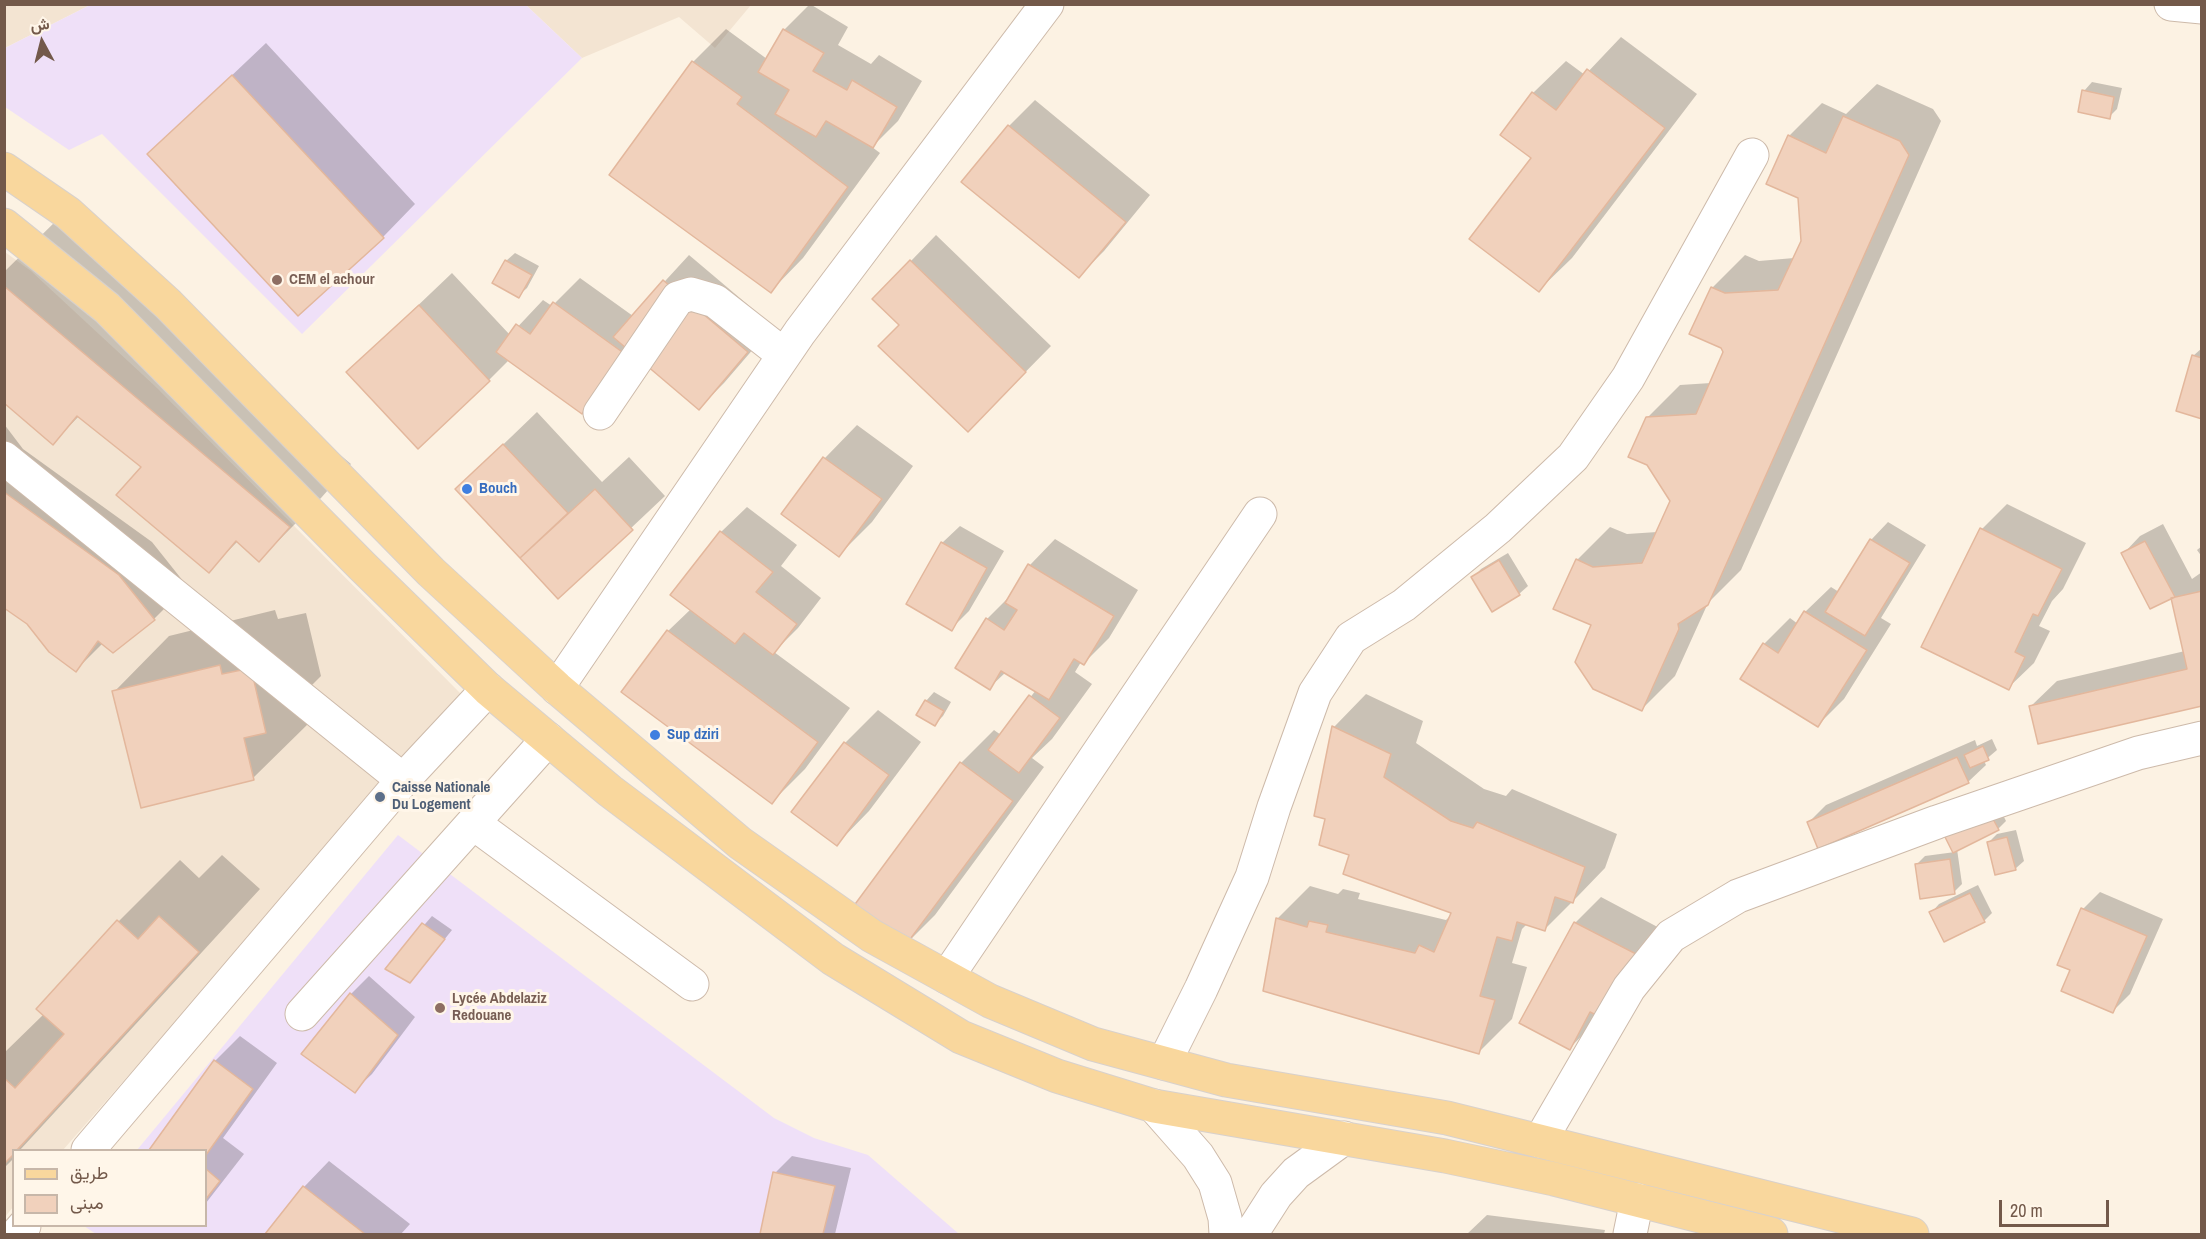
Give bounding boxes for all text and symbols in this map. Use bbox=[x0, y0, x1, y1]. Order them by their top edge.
north arrow bbox=[12, 12, 72, 72]
text: ش bbox=[29, 12, 51, 36]
place label: CEM el achour bbox=[289, 271, 374, 289]
marker: CEM el achour bbox=[270, 273, 284, 287]
place label: Bouch bbox=[479, 480, 517, 498]
marker: Bouch bbox=[460, 482, 474, 496]
place label: Sup dziri bbox=[667, 726, 719, 744]
marker: Sup dziri bbox=[648, 728, 662, 742]
place label: Caisse Nationale Du Logement bbox=[392, 779, 490, 814]
marker: Caisse Nationale Du Logement bbox=[373, 790, 387, 804]
place label: Lycée Abdelaziz Redouane bbox=[452, 990, 547, 1025]
marker: Lycée Abdelaziz Redouane bbox=[433, 1001, 447, 1015]
legend bbox=[12, 1149, 207, 1227]
text: طريق bbox=[70, 1160, 108, 1185]
scale bar bbox=[2002, 1188, 2112, 1226]
text: مبنى bbox=[70, 1190, 104, 1215]
text: 20 m bbox=[2010, 1198, 2043, 1223]

